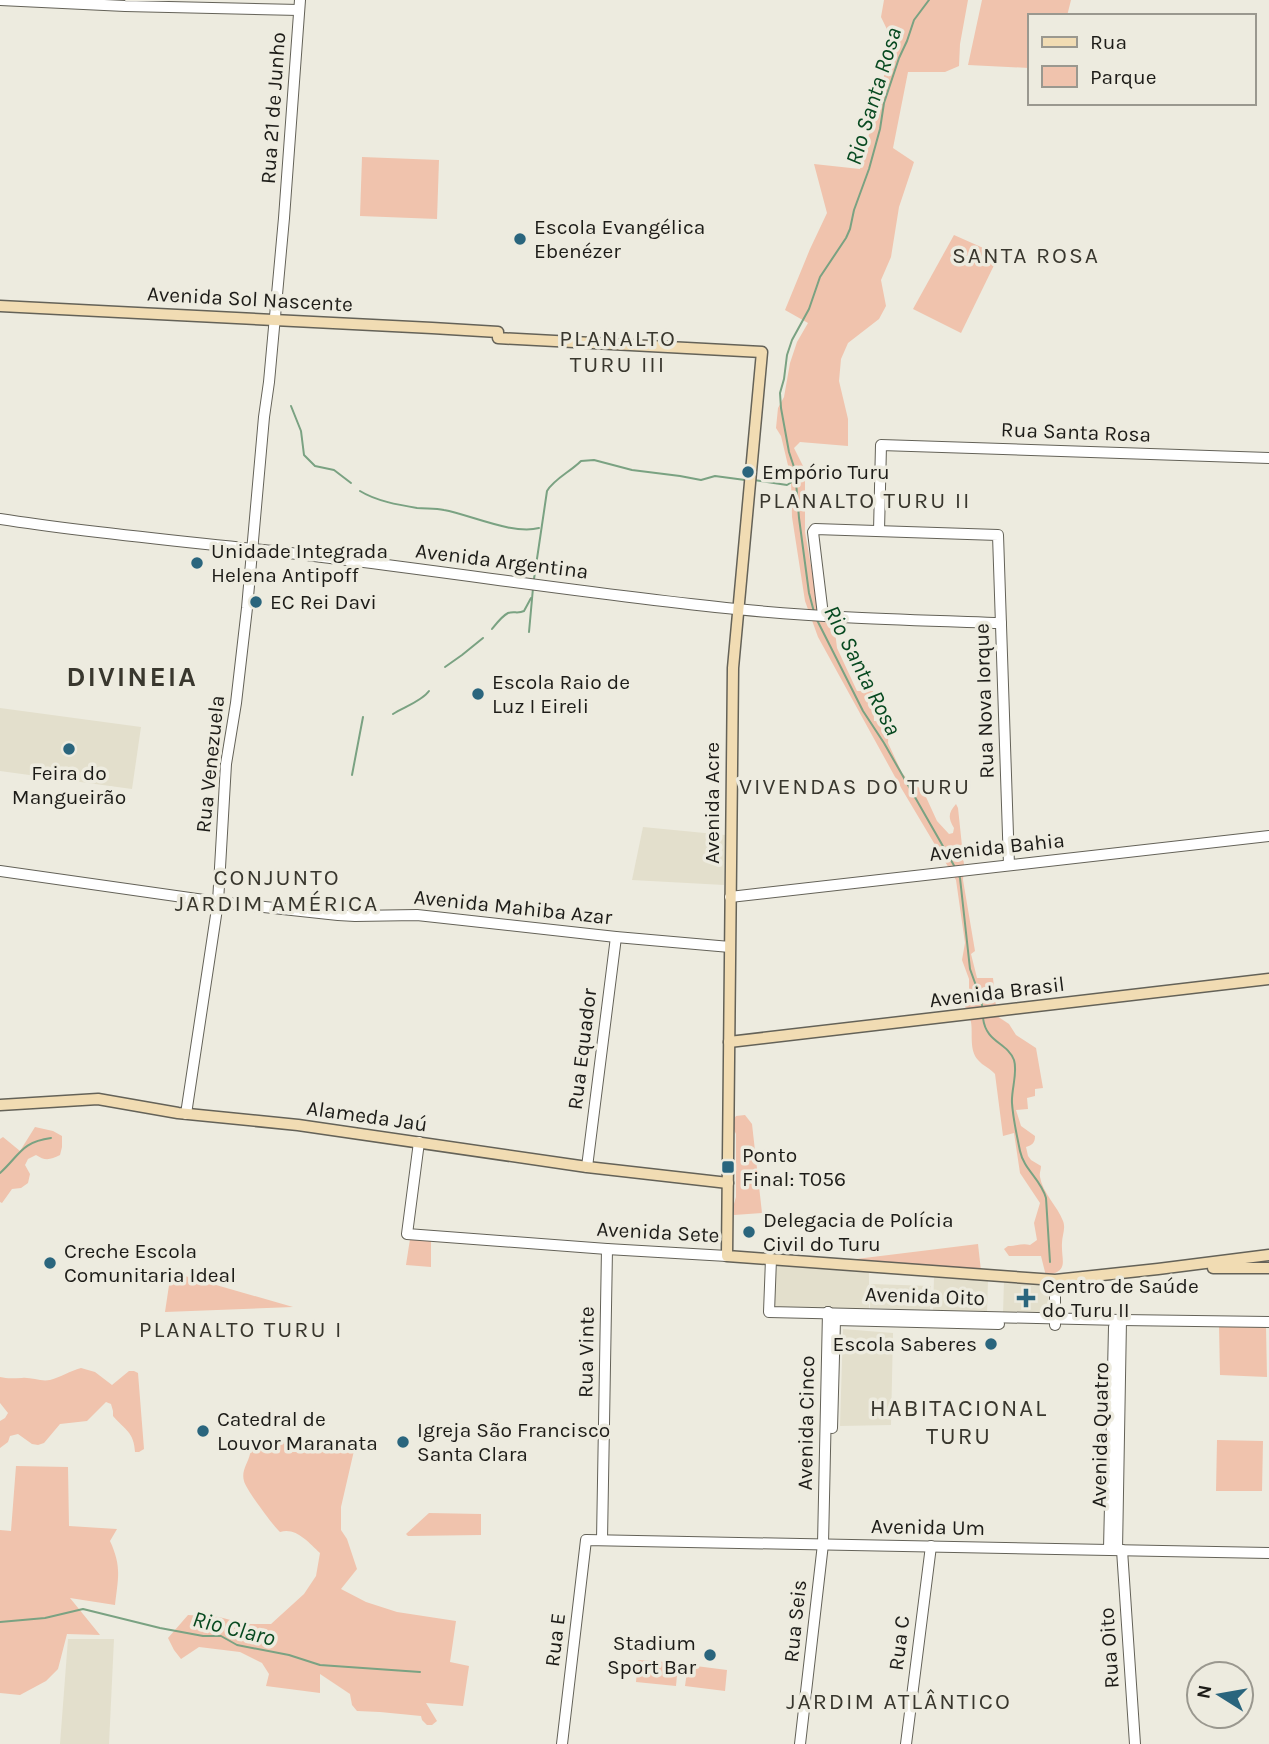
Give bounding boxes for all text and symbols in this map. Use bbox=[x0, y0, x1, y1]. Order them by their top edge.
legend bbox=[1028, 14, 1255, 105]
water label: Rio Santa Rosa bbox=[840, 24, 907, 168]
text: Rua bbox=[1090, 30, 1127, 54]
street label: Rua 21 de Junho bbox=[256, 31, 290, 185]
text: Parque bbox=[1090, 65, 1157, 89]
place label: Escola Evangélica Ebenézer bbox=[534, 215, 705, 263]
marker: Escola Evangélica Ebenézer bbox=[512, 231, 528, 247]
district label: SANTA ROSA bbox=[952, 242, 1100, 269]
street label: Avenida Sol Nascente bbox=[147, 282, 353, 316]
district label: PLANALTO TURU III bbox=[559, 325, 677, 378]
street label: Rua Santa Rosa bbox=[1000, 417, 1152, 447]
place label: Empório Turu bbox=[762, 460, 890, 484]
marker: Empório Turu bbox=[740, 464, 756, 480]
district label: PLANALTO TURU II bbox=[758, 487, 972, 514]
street label: Avenida Argentina bbox=[414, 538, 590, 584]
place label: Unidade Integrada Helena Antipoff bbox=[211, 539, 388, 587]
marker: Unidade Integrada Helena Antipoff bbox=[189, 555, 205, 571]
place label: EC Rei Davi bbox=[270, 590, 377, 614]
marker: EC Rei Davi bbox=[248, 594, 264, 610]
water label: Rio Santa Rosa bbox=[818, 601, 907, 740]
street label: Rua Nova Iorque bbox=[969, 623, 999, 779]
district label: DIVINEIA bbox=[66, 660, 198, 693]
place label: Escola Raio de Luz I Eireli bbox=[492, 670, 630, 718]
marker: Escola Raio de Luz I Eireli bbox=[470, 686, 486, 702]
street label: Rua Venezuela bbox=[191, 694, 229, 834]
marker: Feira do Mangueirão bbox=[61, 741, 77, 757]
street label: Avenida Acre bbox=[700, 742, 724, 864]
place label: Feira do Mangueirão bbox=[12, 761, 126, 809]
district label: VIVENDAS DO TURU bbox=[739, 773, 971, 800]
street label: Avenida Bahia bbox=[928, 828, 1066, 866]
district label: CONJUNTO JARDIM AMÉRICA bbox=[175, 864, 379, 917]
street label: Avenida Mahiba Azar bbox=[413, 885, 614, 929]
street label: Avenida Brasil bbox=[928, 972, 1066, 1012]
street label: Rua Equador bbox=[563, 987, 601, 1111]
street label: Alameda Jaú bbox=[305, 1096, 429, 1136]
place label: Ponto Final: T056 bbox=[742, 1143, 846, 1191]
marker: Ponto Final: T056 bbox=[720, 1159, 736, 1175]
place label: Delegacia de Polícia Civil do Turu bbox=[763, 1208, 953, 1256]
street label: Avenida Sete bbox=[596, 1217, 720, 1247]
marker: Delegacia de Polícia Civil do Turu bbox=[741, 1224, 757, 1240]
place label: Creche Escola Comunitaria Ideal bbox=[64, 1239, 236, 1287]
marker: Creche Escola Comunitaria Ideal bbox=[42, 1255, 58, 1271]
place label: Centro de Saúde do Turu II bbox=[1042, 1274, 1199, 1322]
street label: Avenida Oito bbox=[865, 1282, 985, 1310]
marker: Centro de Saúde do Turu II bbox=[1016, 1288, 1036, 1308]
street label: Rua Vinte bbox=[573, 1306, 599, 1398]
district label: PLANALTO TURU I bbox=[139, 1316, 343, 1343]
place label: Escola Saberes bbox=[833, 1332, 977, 1356]
marker: Escola Saberes bbox=[983, 1336, 999, 1352]
street label: Avenida Cinco bbox=[793, 1355, 819, 1491]
street label: Avenida Quatro bbox=[1087, 1362, 1113, 1508]
district label: HABITACIONAL TURU bbox=[870, 1394, 1048, 1450]
place label: Catedral de Louvor Maranata bbox=[217, 1407, 378, 1455]
place label: Igreja São Francisco Santa Clara bbox=[417, 1418, 610, 1466]
marker: Catedral de Louvor Maranata bbox=[195, 1423, 211, 1439]
marker: Igreja São Francisco Santa Clara bbox=[395, 1434, 411, 1450]
street label: Avenida Um bbox=[871, 1514, 985, 1540]
street label: Rua Seis bbox=[779, 1579, 811, 1663]
water label: Rio Claro bbox=[190, 1605, 278, 1652]
street label: Rua Oito bbox=[1094, 1607, 1124, 1689]
street label: Rua E bbox=[540, 1612, 570, 1668]
street label: Rua C bbox=[884, 1614, 914, 1672]
place label: Stadium Sport Bar bbox=[607, 1631, 696, 1679]
marker: Stadium Sport Bar bbox=[702, 1647, 718, 1663]
north arrow bbox=[1185, 1660, 1255, 1730]
text: N bbox=[1192, 1683, 1216, 1701]
district label: JARDIM ATLÂNTICO bbox=[786, 1688, 1012, 1715]

